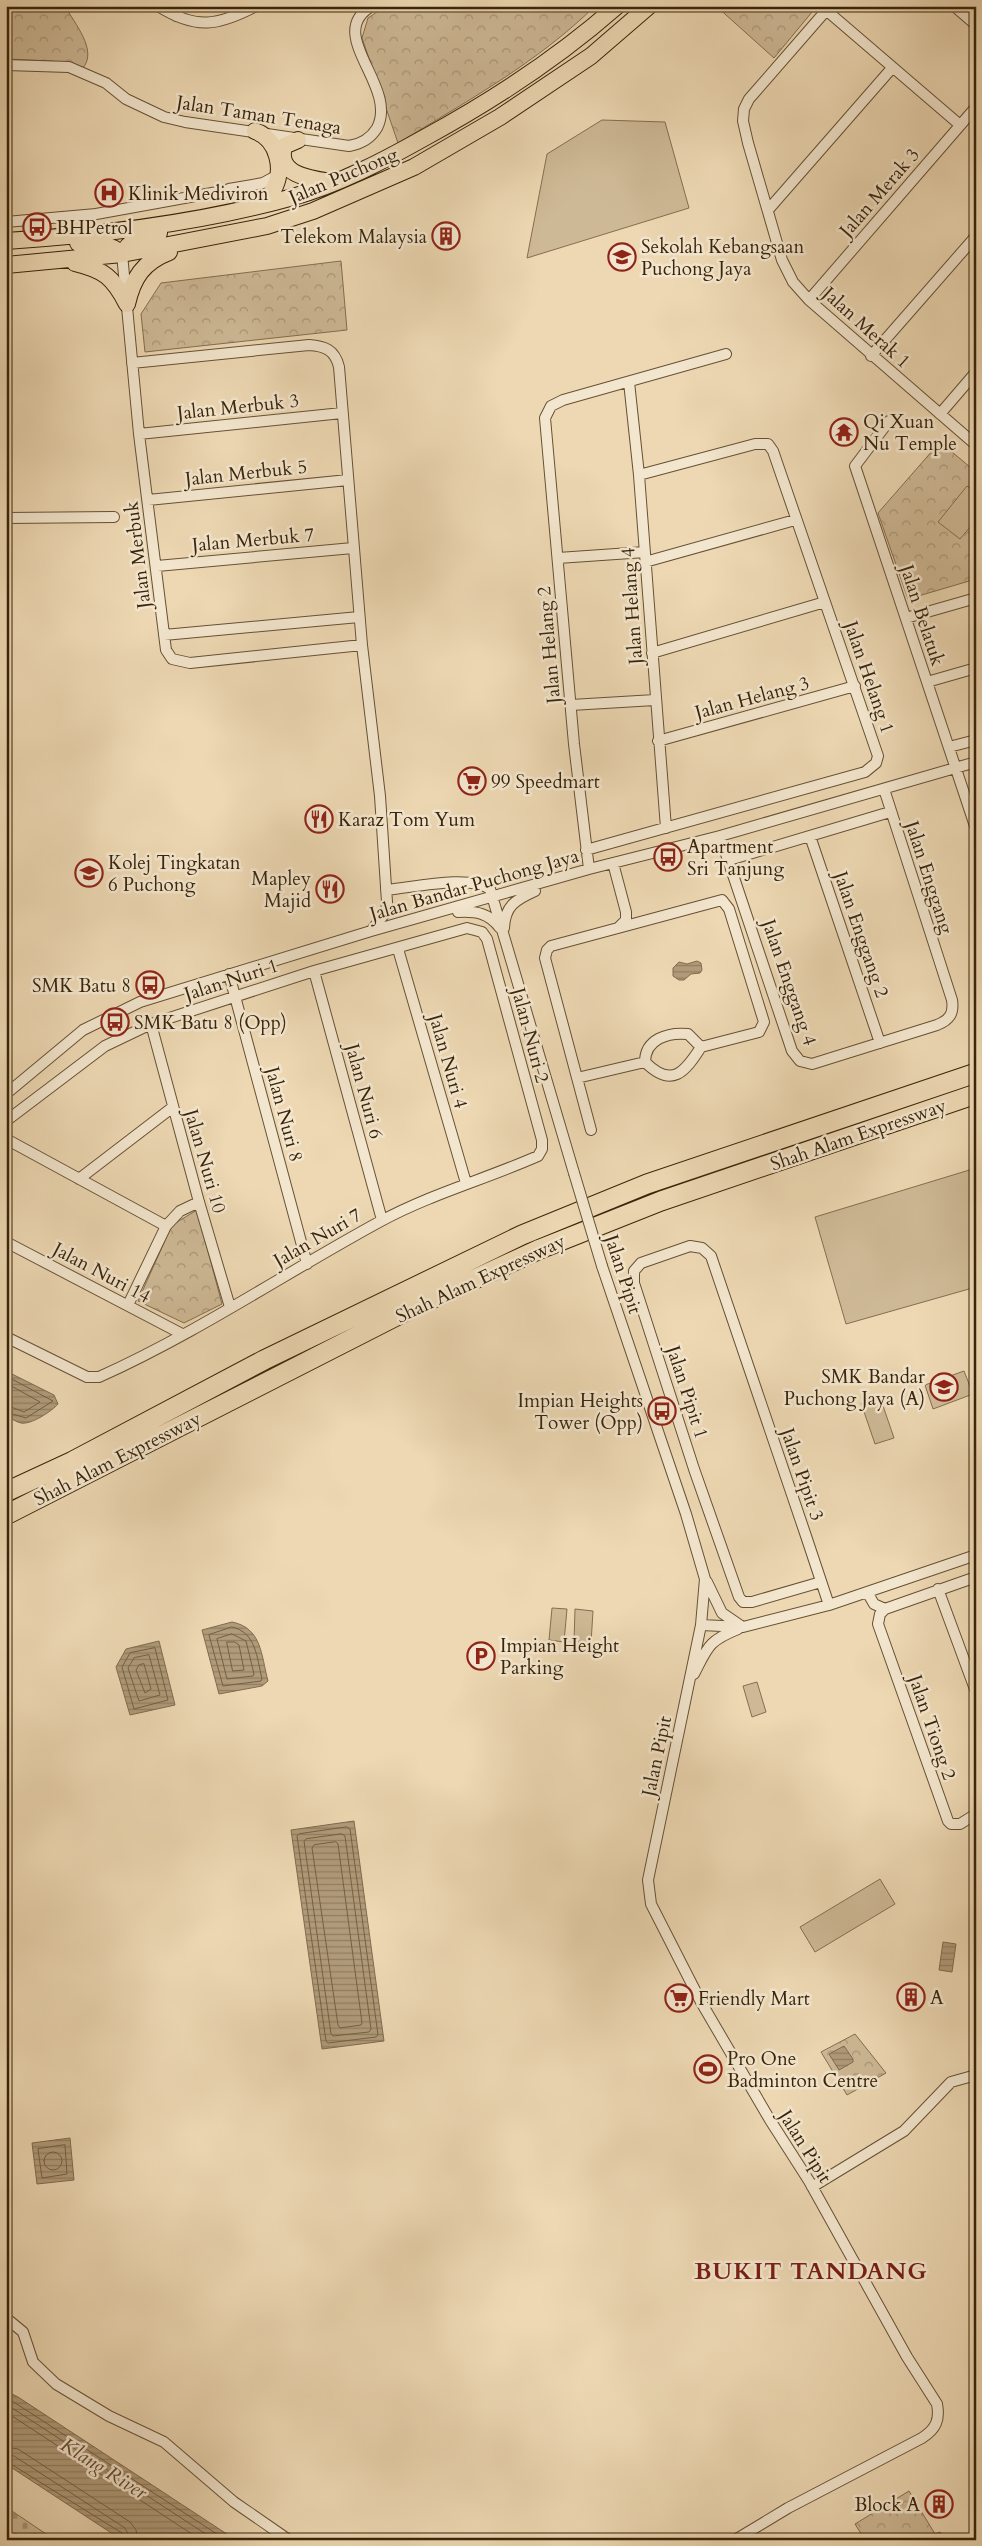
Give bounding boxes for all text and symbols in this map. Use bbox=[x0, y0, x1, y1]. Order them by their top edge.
street label: Jalan Taman Tenaga bbox=[172, 89, 343, 141]
street label: Jalan Puchong bbox=[282, 141, 402, 212]
street label: Jalan Merak 3 bbox=[832, 143, 926, 245]
hospital icon: Klinik Mediviron bbox=[94, 178, 124, 208]
place label: Klinik Mediviron bbox=[128, 181, 269, 207]
bus stop icon: BHPetrol bbox=[22, 212, 52, 242]
place label: BHPetrol bbox=[56, 215, 133, 241]
building icon: Telekom Malaysia bbox=[431, 221, 461, 251]
place label: Telekom Malaysia bbox=[280, 224, 427, 250]
place label: Sekolah Kebangsaan Puchong Jaya bbox=[641, 234, 805, 282]
school or university icon: Sekolah Kebangsaan Puchong Jaya bbox=[607, 242, 637, 272]
street label: Jalan Merak 1 bbox=[814, 279, 916, 374]
street label: Jalan Merbuk 3 bbox=[173, 388, 300, 427]
place label: Qi Xuan Nu Temple bbox=[863, 409, 957, 457]
temple icon: Qi Xuan Nu Temple bbox=[829, 417, 859, 447]
street label: Jalan Merbuk 5 bbox=[181, 454, 308, 493]
street label: Jalan Merbuk bbox=[118, 499, 158, 613]
street label: Jalan Merbuk 7 bbox=[188, 522, 316, 559]
street label: Jalan Helang 4 bbox=[615, 546, 649, 668]
street label: Jalan Belatuk bbox=[893, 559, 951, 670]
street label: Jalan Helang 2 bbox=[531, 585, 567, 708]
street label: Jalan Helang 1 bbox=[837, 615, 900, 737]
street label: Jalan Helang 3 bbox=[689, 670, 812, 726]
supermarket icon: 99 Speedmart bbox=[457, 766, 487, 796]
place label: 99 Speedmart bbox=[491, 769, 600, 795]
restaurant icon: Karaz Tom Yum bbox=[304, 804, 334, 834]
place label: Karaz Tom Yum bbox=[338, 807, 476, 833]
street label: Jalan Enggang bbox=[898, 815, 960, 937]
place label: Apartment Sri Tanjung bbox=[687, 834, 784, 882]
bus stop icon: Apartment Sri Tanjung bbox=[653, 842, 683, 872]
street label: Jalan Bandar Puchong Jaya bbox=[364, 843, 582, 928]
place label: Kolej Tingkatan 6 Puchong bbox=[108, 850, 241, 898]
school or university icon: Kolej Tingkatan 6 Puchong bbox=[74, 858, 104, 888]
street label: Jalan Enggang 2 bbox=[826, 865, 895, 1001]
place label: Mapley Majid bbox=[251, 866, 311, 914]
restaurant icon: Mapley Majid bbox=[315, 874, 345, 904]
street label: Jalan Enggang 4 bbox=[754, 913, 823, 1049]
street label: Jalan Nuri 1 bbox=[178, 953, 282, 1008]
bus stop icon: SMK Batu 8 bbox=[135, 970, 165, 1000]
place label: SMK Batu 8 bbox=[32, 973, 131, 999]
street label: Jalan Nuri 2 bbox=[504, 982, 555, 1086]
bus stop icon: SMK Batu 8 (Opp) bbox=[100, 1007, 130, 1037]
street label: Jalan Nuri 4 bbox=[421, 1008, 474, 1112]
place label: SMK Batu 8 (Opp) bbox=[134, 1010, 287, 1036]
street label: Jalan Nuri 6 bbox=[338, 1038, 389, 1142]
street label: Jalan Nuri 8 bbox=[258, 1061, 309, 1165]
street label: Shah Alam Expressway bbox=[767, 1093, 950, 1177]
street label: Jalan Nuri 10 bbox=[177, 1103, 232, 1217]
street label: Jalan Nuri 7 bbox=[266, 1202, 366, 1275]
street label: Shah Alam Expressway bbox=[391, 1228, 570, 1330]
street label: Jalan Pipit bbox=[597, 1229, 648, 1317]
street label: Jalan Nuri 14 bbox=[46, 1235, 155, 1310]
street label: Jalan Pipit 1 bbox=[659, 1340, 714, 1442]
place label: SMK Bandar Puchong Jaya (A) bbox=[784, 1364, 925, 1412]
school or university icon: SMK Bandar Puchong Jaya (A) bbox=[929, 1372, 959, 1402]
place label: Impian Heights Tower (Opp) bbox=[518, 1388, 643, 1436]
bus stop icon: Impian Heights Tower (Opp) bbox=[647, 1396, 677, 1426]
street label: Shah Alam Expressway bbox=[29, 1405, 206, 1512]
street label: Jalan Pipit 3 bbox=[773, 1422, 830, 1524]
place label: Impian Height Parking bbox=[500, 1633, 619, 1681]
parking icon: Impian Height Parking bbox=[466, 1641, 496, 1671]
street label: Jalan Tiong 2 bbox=[901, 1669, 962, 1784]
street label: Jalan Pipit bbox=[635, 1714, 678, 1802]
building icon: A bbox=[896, 1982, 926, 2012]
supermarket icon: Friendly Mart bbox=[664, 1983, 694, 2013]
place label: A bbox=[930, 1985, 944, 2011]
place label: Friendly Mart bbox=[698, 1986, 810, 2012]
place label: Pro One Badminton Centre bbox=[727, 2046, 878, 2094]
sports icon: Pro One Badminton Centre bbox=[693, 2054, 723, 2084]
street label: Jalan Pipit bbox=[771, 2102, 838, 2188]
district label: BUKIT TANDANG bbox=[694, 2255, 928, 2288]
water label: Klang River bbox=[55, 2431, 153, 2506]
building icon: Block A bbox=[924, 2489, 954, 2519]
place label: Block A bbox=[855, 2492, 920, 2518]

